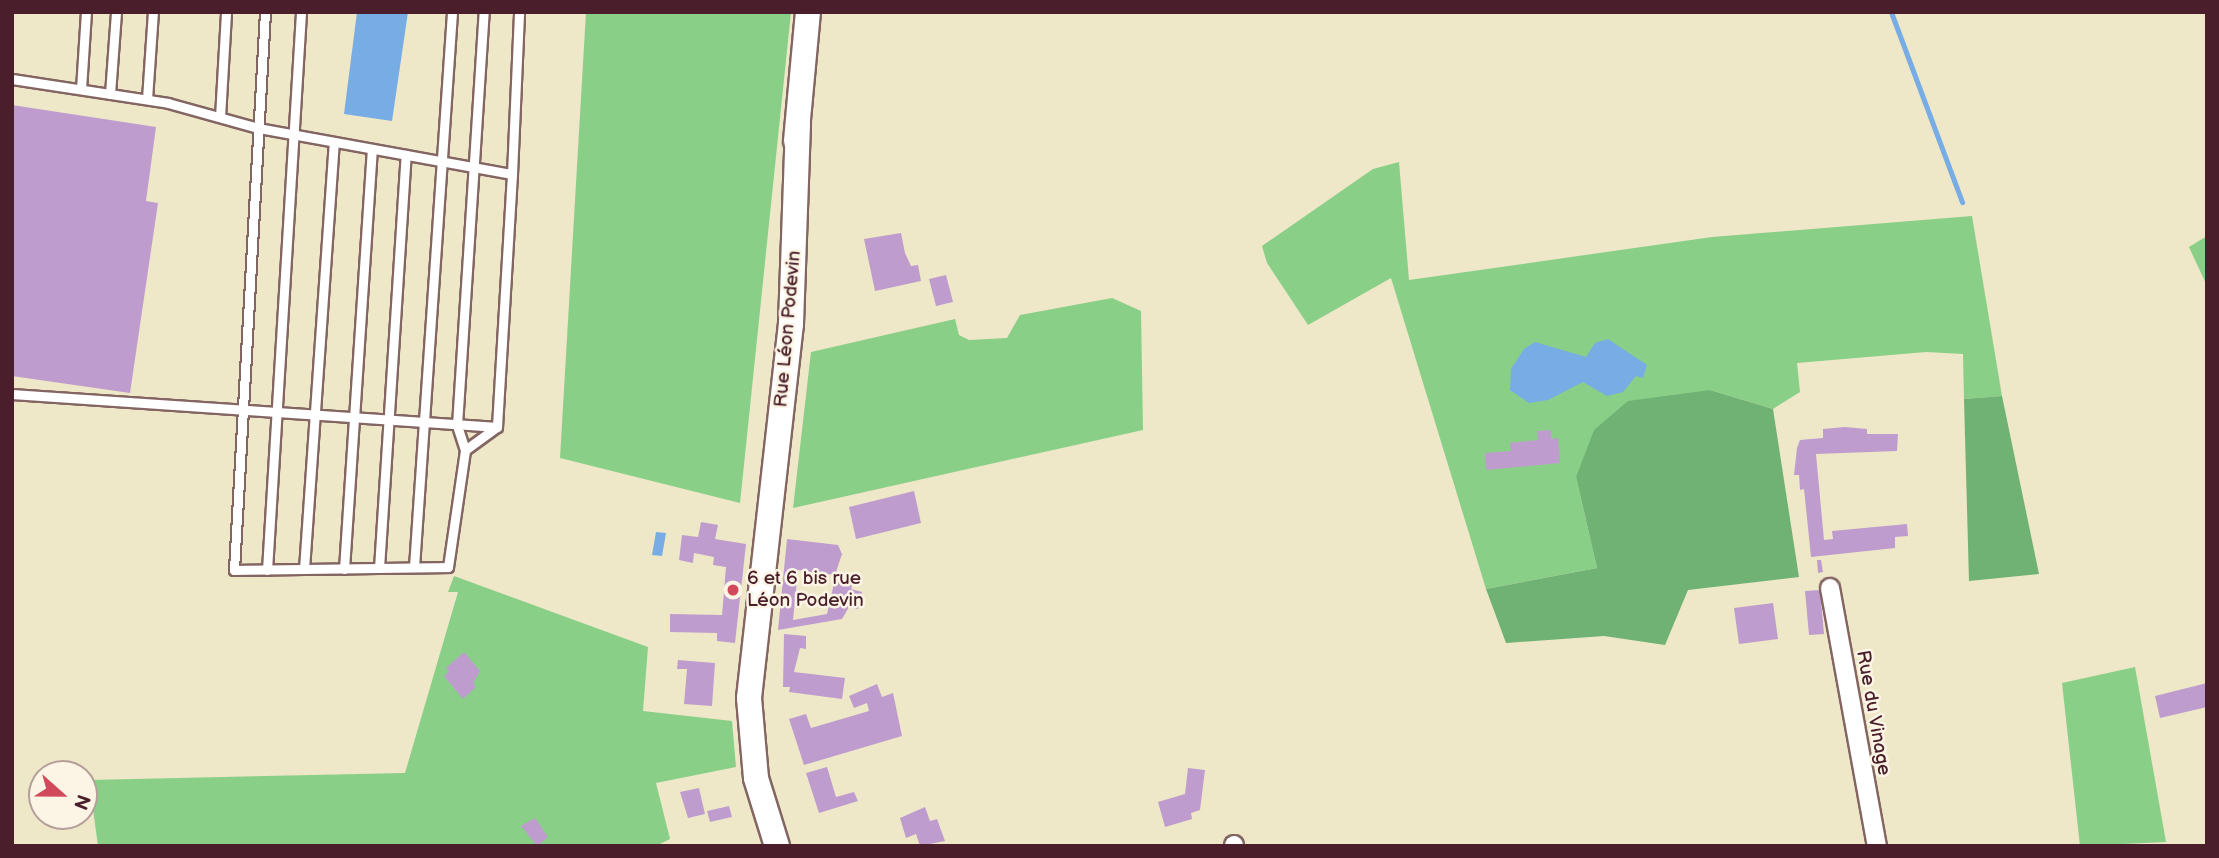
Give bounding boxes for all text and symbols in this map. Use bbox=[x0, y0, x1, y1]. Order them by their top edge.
street label: Rue Léon Podevin bbox=[770, 250, 806, 408]
place label: 6 et 6 bis rue Léon Podevin bbox=[747, 568, 864, 612]
marker: 6 et 6 bis rue Léon Podevin bbox=[725, 582, 741, 598]
street label: Rue du Vinage bbox=[1851, 648, 1895, 778]
north arrow bbox=[28, 760, 98, 830]
text: N bbox=[68, 791, 94, 813]

